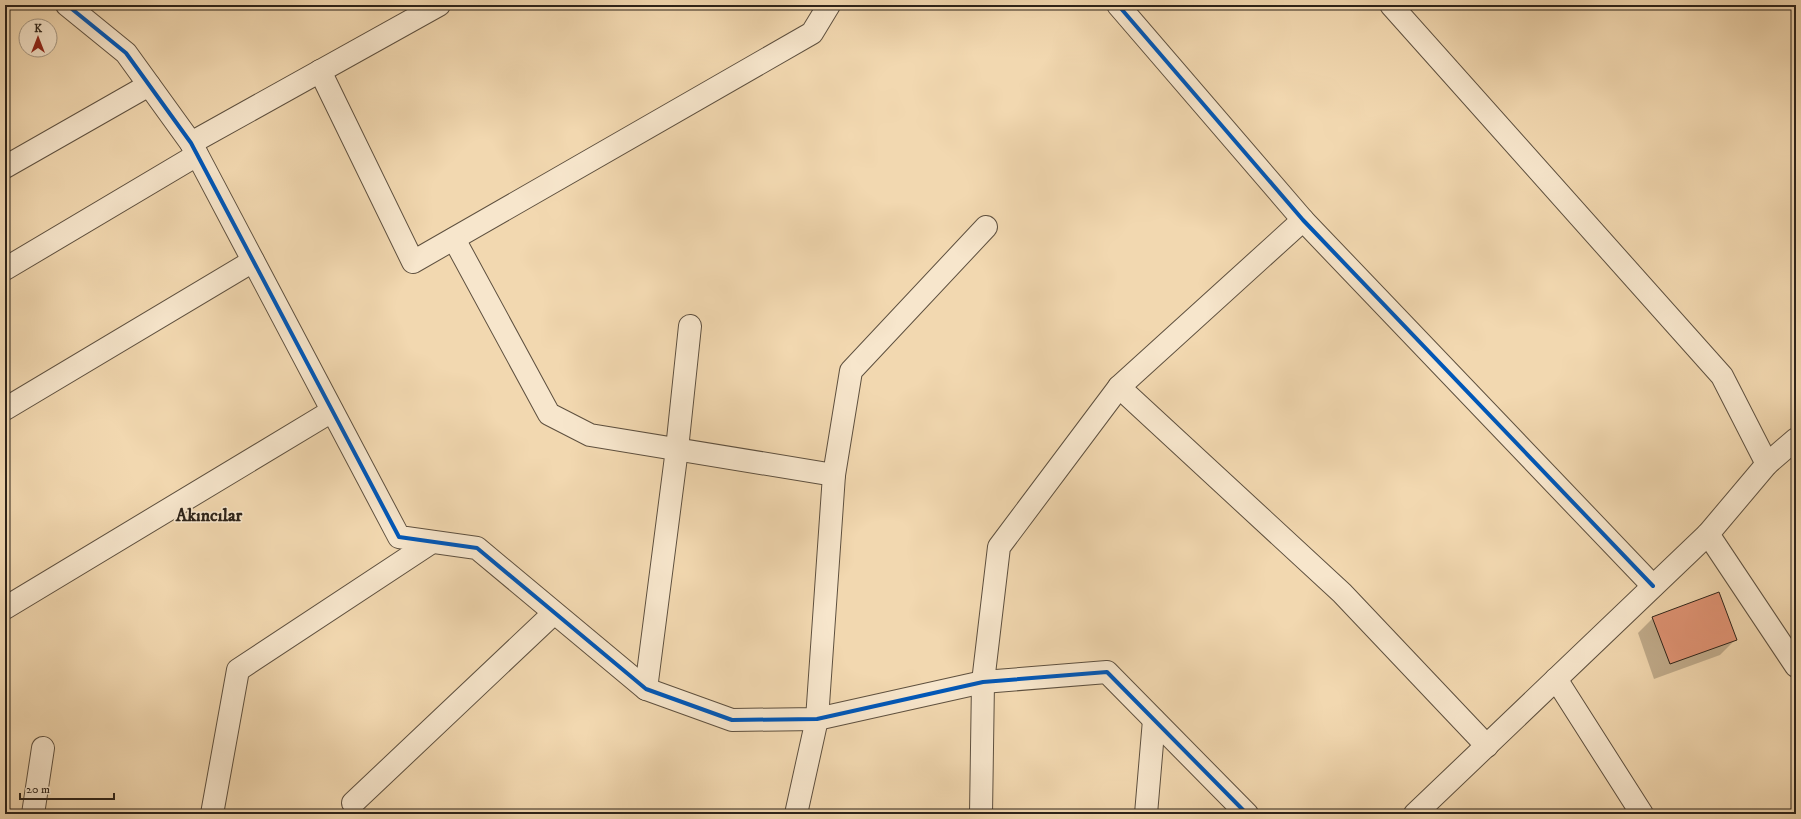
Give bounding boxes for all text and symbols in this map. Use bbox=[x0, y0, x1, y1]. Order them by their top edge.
north arrow bbox=[18, 18, 58, 58]
text: K bbox=[34, 22, 42, 36]
district label: Akıncılar bbox=[175, 505, 243, 527]
scale bar bbox=[20, 775, 114, 801]
text: 20 m bbox=[26, 782, 50, 797]

